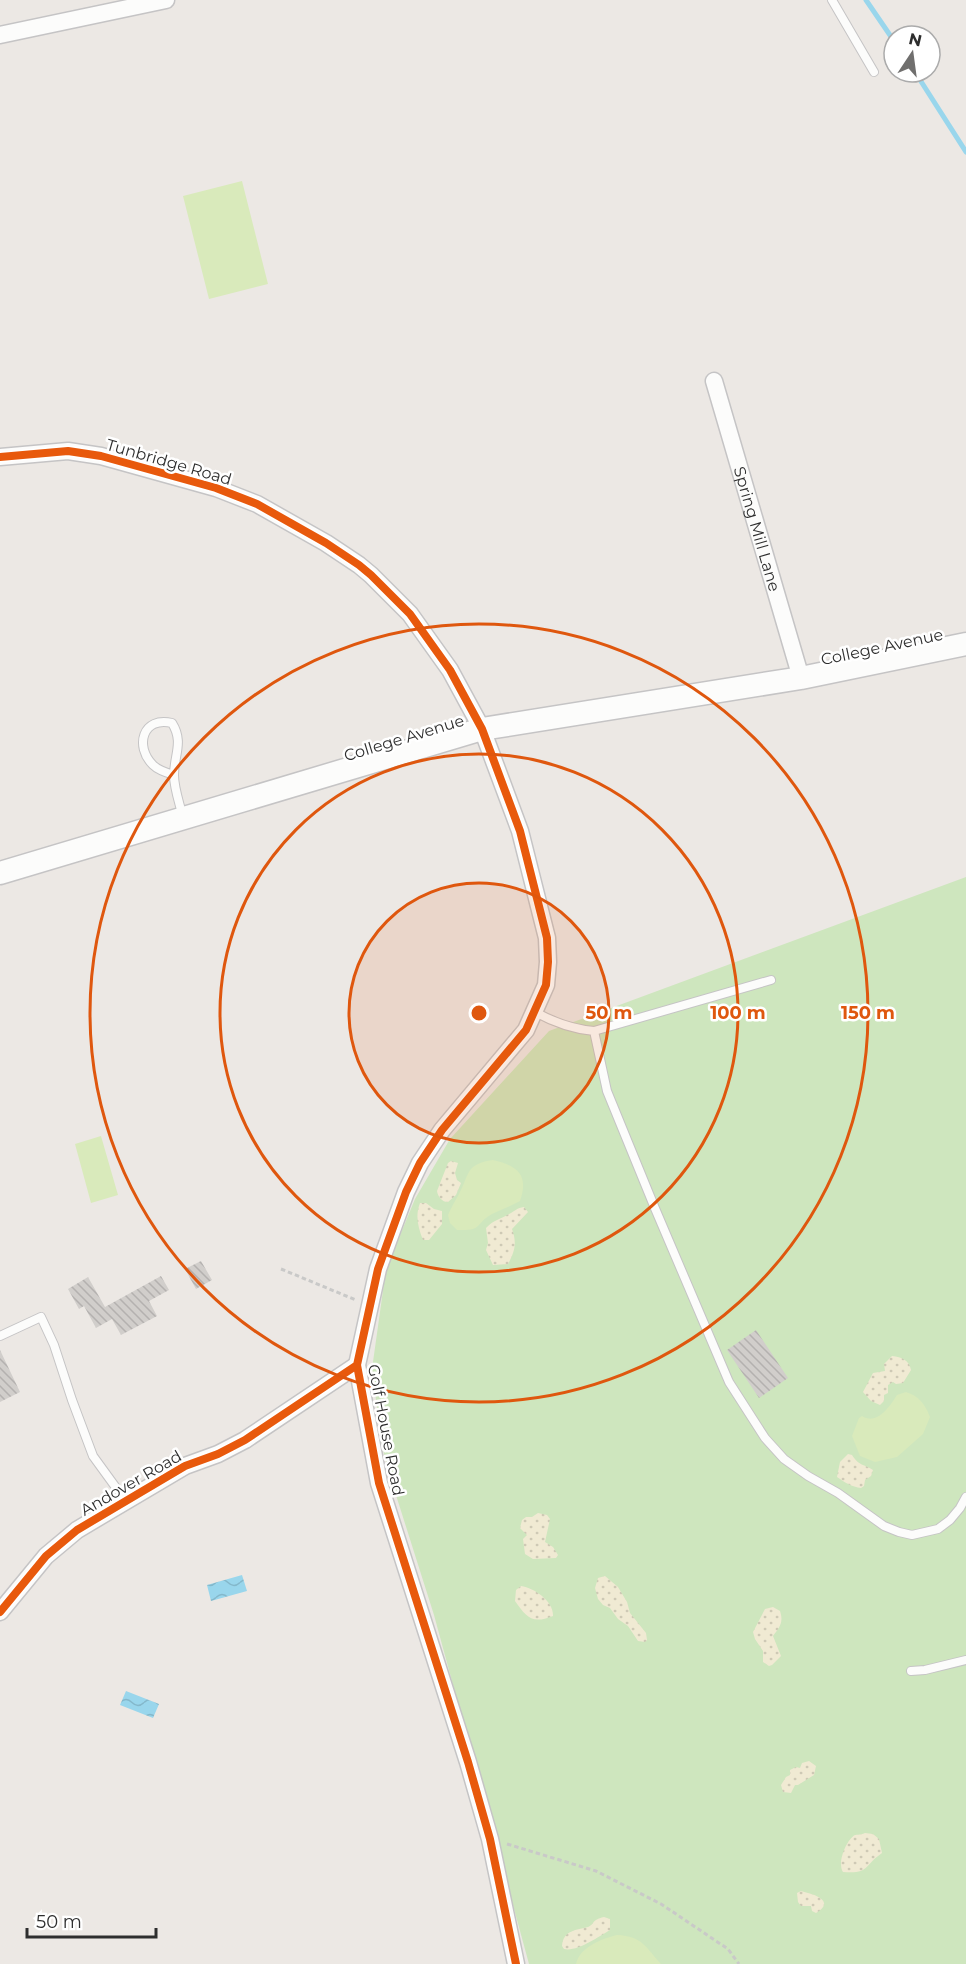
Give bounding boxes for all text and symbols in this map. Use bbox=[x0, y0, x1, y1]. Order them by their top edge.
north arrow bbox=[882, 24, 942, 84]
text: N bbox=[907, 29, 924, 51]
street label: Tunbridge Road bbox=[104, 435, 234, 489]
street label: Spring Mill Lane bbox=[730, 464, 785, 593]
street label: College Avenue bbox=[819, 625, 945, 669]
street label: College Avenue bbox=[342, 711, 466, 765]
text: 50 m bbox=[586, 1002, 632, 1024]
text: 100 m bbox=[710, 1002, 766, 1024]
text: 150 m bbox=[841, 1002, 895, 1024]
centre of rings bbox=[469, 1003, 489, 1023]
street label: Golf House Road bbox=[364, 1363, 408, 1497]
street label: Andover Road bbox=[77, 1446, 185, 1520]
scale bar bbox=[27, 1901, 156, 1939]
text: 50 m bbox=[36, 1911, 82, 1933]

